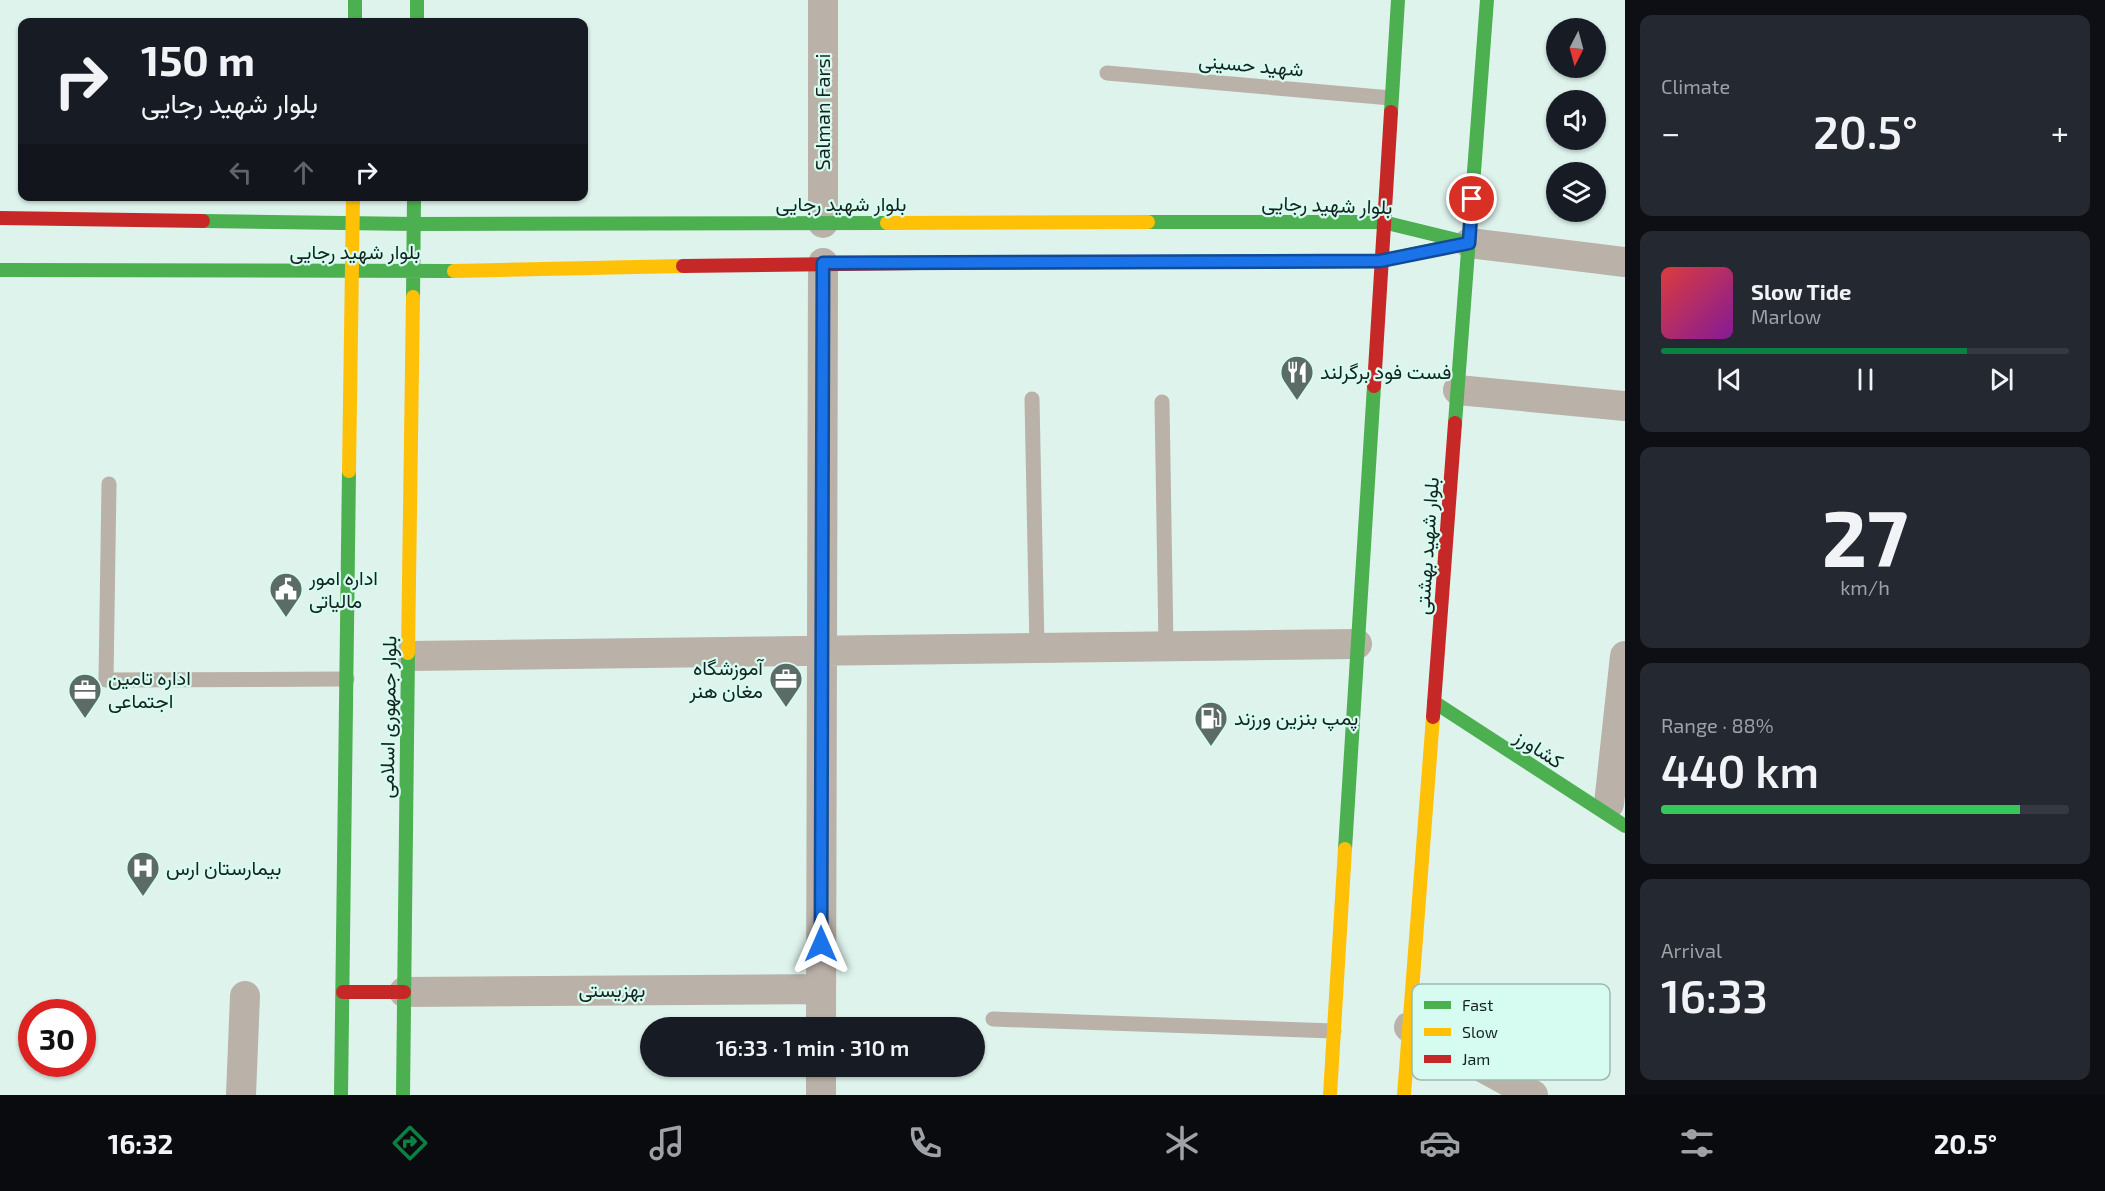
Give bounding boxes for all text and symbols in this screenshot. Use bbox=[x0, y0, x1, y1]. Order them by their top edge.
north arrow bbox=[1546, 18, 1606, 78]
map controls bbox=[1546, 18, 1606, 222]
text: 150 m bbox=[141, 34, 255, 84]
icon: right bbox=[42, 42, 120, 120]
street label: شهید حسینی bbox=[1197, 47, 1305, 83]
street label: Salman Farsi bbox=[810, 53, 834, 171]
text: Climate bbox=[1661, 74, 1730, 98]
text: بلوار شهید رجایی bbox=[141, 86, 318, 118]
button: sound bbox=[1546, 90, 1606, 150]
text: 20.5° bbox=[1813, 104, 1918, 158]
text: − bbox=[1661, 112, 1680, 152]
text: + bbox=[2051, 112, 2069, 152]
icon: left bbox=[224, 156, 257, 189]
icon: ahead bbox=[287, 156, 320, 189]
icon: right bbox=[350, 156, 383, 189]
button: layers bbox=[1546, 162, 1606, 222]
pin bbox=[1446, 173, 1497, 224]
icon: arrive bbox=[1455, 182, 1488, 215]
street label: بلوار شهید رجایی bbox=[1261, 190, 1393, 220]
street label: بلوار شهید رجایی bbox=[775, 191, 907, 217]
street label: بلوار شهید رجایی bbox=[289, 239, 421, 265]
text: Slow Tide bbox=[1751, 278, 1851, 304]
text: Marlow bbox=[1751, 304, 1821, 328]
restaurant icon: فست فود برگرلند bbox=[1279, 354, 1315, 401]
place label: فست فود برگرلند bbox=[1320, 359, 1451, 385]
icon: previous bbox=[1713, 363, 1746, 396]
icon: pause bbox=[1849, 363, 1882, 396]
icon: next bbox=[1985, 363, 2018, 396]
street label: بلوار شهید بهشتی bbox=[1409, 476, 1445, 616]
text: 27 bbox=[1822, 489, 1908, 583]
place label: اداره امور مالیاتی bbox=[308, 565, 378, 613]
public building icon: اداره امور مالیاتی bbox=[268, 571, 304, 618]
text: km/h bbox=[1840, 575, 1890, 599]
street label: بلوار جمهوری اسلامی bbox=[374, 635, 402, 799]
place label: آموزشگاه مغان هنر bbox=[688, 655, 764, 704]
office icon: آموزشگاه مغان هنر bbox=[768, 661, 804, 708]
place label: اداره تامین اجتماعی bbox=[108, 665, 191, 713]
office icon: اداره تامین اجتماعی bbox=[67, 672, 103, 719]
fuel station icon: پمپ بنزین ورزند bbox=[1193, 700, 1229, 747]
place label: پمپ بنزین ورزند bbox=[1234, 705, 1358, 732]
text: Range · 88% bbox=[1661, 713, 1774, 737]
street label: کشاورز bbox=[1509, 723, 1569, 774]
text: 440 km bbox=[1661, 743, 1819, 797]
hospital icon: بیمارستان ارس bbox=[125, 850, 161, 897]
place label: بیمارستان ارس bbox=[166, 855, 281, 881]
position arrow bbox=[789, 912, 853, 976]
text: Arrival bbox=[1661, 938, 1722, 962]
text: 16:33 bbox=[1661, 968, 1768, 1022]
street label: بهزیستی bbox=[579, 977, 645, 1003]
legend bbox=[1412, 984, 1610, 1080]
text: Fast bbox=[1462, 995, 1493, 1014]
speed limit sign: 30 bbox=[18, 999, 96, 1077]
text: Slow bbox=[1462, 1022, 1498, 1041]
text: 16:33 · 1 min · 310 m bbox=[716, 1034, 909, 1060]
text: Jam bbox=[1462, 1049, 1490, 1068]
icon: directions bbox=[389, 1122, 431, 1164]
icon: music bbox=[646, 1122, 688, 1164]
icon: phone bbox=[904, 1122, 946, 1164]
icon: climate bbox=[1161, 1122, 1203, 1164]
icon: car bbox=[1419, 1122, 1461, 1164]
icon: filters bbox=[1676, 1122, 1718, 1164]
text: 16:32 bbox=[108, 1127, 173, 1159]
text: 20.5° bbox=[1934, 1127, 1997, 1159]

